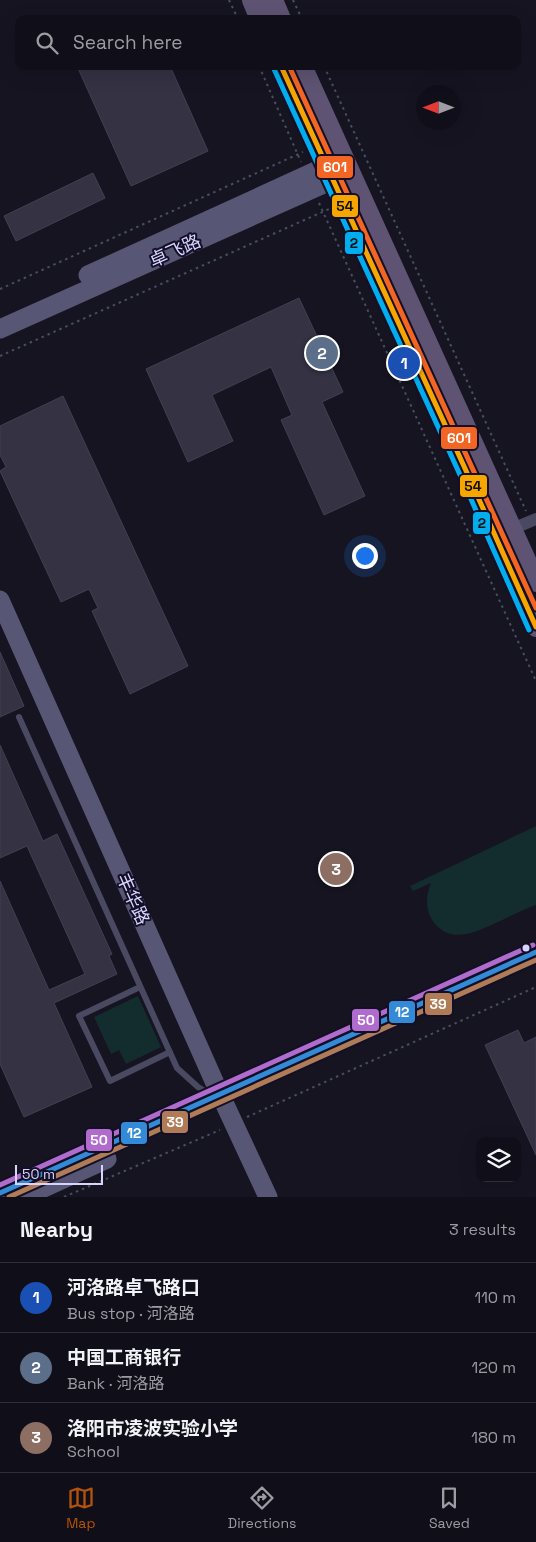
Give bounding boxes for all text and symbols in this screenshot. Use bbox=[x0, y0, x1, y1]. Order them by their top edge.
search box bbox=[15, 15, 521, 70]
icon: search bbox=[33, 29, 61, 57]
text: Search here bbox=[73, 30, 183, 55]
north arrow bbox=[416, 85, 461, 130]
line badge: 601 bbox=[316, 155, 354, 179]
text: 601 bbox=[323, 158, 347, 176]
line badge: 54 bbox=[331, 194, 359, 218]
text: 54 bbox=[336, 197, 354, 215]
street label: 卓飞路 bbox=[145, 229, 204, 272]
line badge: 2 bbox=[344, 231, 364, 255]
text: 2 bbox=[350, 234, 358, 252]
pin: 2 bbox=[306, 334, 338, 372]
pin: 1 bbox=[388, 344, 420, 382]
line badge: 601 bbox=[440, 426, 478, 450]
text: 601 bbox=[447, 429, 471, 447]
line badge: 54 bbox=[459, 474, 488, 498]
text: 54 bbox=[464, 477, 482, 495]
line badge: 2 bbox=[472, 511, 491, 535]
text: 2 bbox=[478, 514, 486, 532]
your location bbox=[352, 543, 378, 569]
pin: 3 bbox=[320, 850, 352, 888]
street label: 丰华路 bbox=[112, 869, 155, 928]
unlabelled marker bbox=[521, 943, 531, 953]
line badge: 39 bbox=[424, 992, 453, 1016]
text: 39 bbox=[429, 995, 447, 1013]
line badge: 12 bbox=[388, 1000, 416, 1024]
text: 12 bbox=[395, 1003, 409, 1021]
line badge: 50 bbox=[351, 1008, 380, 1032]
text: 50 bbox=[357, 1011, 375, 1029]
line badge: 39 bbox=[161, 1110, 189, 1134]
text: 39 bbox=[166, 1113, 184, 1131]
line badge: 12 bbox=[120, 1121, 148, 1145]
text: 12 bbox=[127, 1124, 141, 1142]
line badge: 50 bbox=[85, 1128, 113, 1152]
text: 50 bbox=[90, 1131, 108, 1149]
map controls bbox=[476, 1137, 521, 1182]
button: layers bbox=[476, 1137, 521, 1182]
scale bar bbox=[15, 1162, 102, 1185]
text: 50 m bbox=[22, 1165, 55, 1183]
text: Nearby bbox=[20, 1216, 93, 1243]
text: 3 results bbox=[449, 1219, 516, 1240]
text: 河洛路卓飞路口 bbox=[67, 1275, 200, 1300]
text: 1 bbox=[32, 1287, 40, 1308]
text: 110 m bbox=[474, 1287, 516, 1308]
text: Bus stop · 河洛路 bbox=[67, 1303, 195, 1324]
text: 中国工商银行 bbox=[67, 1345, 181, 1370]
text: 2 bbox=[31, 1357, 41, 1378]
text: 120 m bbox=[472, 1357, 516, 1378]
text: Bank · 河洛路 bbox=[67, 1373, 164, 1394]
text: 洛阳市凌波实验小学 bbox=[67, 1416, 238, 1441]
text: 3 bbox=[31, 1427, 41, 1448]
text: 180 m bbox=[471, 1427, 516, 1448]
text: School bbox=[67, 1441, 120, 1462]
tab: Map bbox=[66, 1484, 95, 1532]
tab: Directions bbox=[228, 1484, 296, 1532]
tab: Saved bbox=[429, 1484, 470, 1532]

